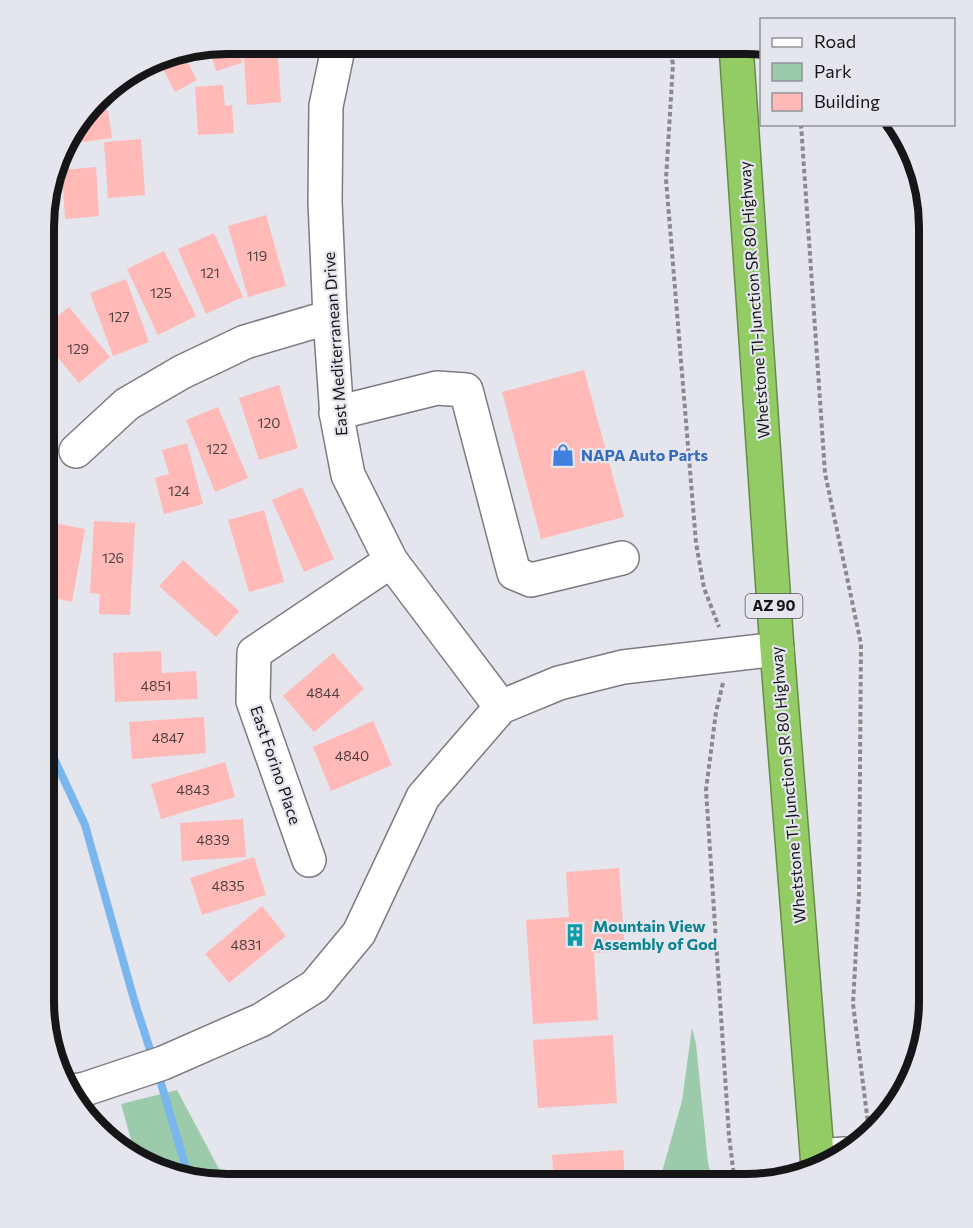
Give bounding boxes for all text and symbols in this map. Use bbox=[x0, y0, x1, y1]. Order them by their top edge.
legend bbox=[760, 18, 955, 126]
text: Road bbox=[814, 30, 856, 52]
text: Park bbox=[814, 60, 852, 82]
text: Building bbox=[814, 90, 880, 112]
street label: Whetstone TI-Junction SR 80 Highway bbox=[734, 161, 773, 439]
house number: 119 bbox=[247, 247, 267, 264]
street label: East Mediterranean Drive bbox=[319, 251, 350, 437]
house number: 121 bbox=[200, 264, 220, 281]
house number: 125 bbox=[150, 284, 172, 301]
house number: 127 bbox=[108, 308, 130, 325]
house number: 129 bbox=[67, 340, 89, 357]
house number: 120 bbox=[258, 414, 280, 431]
house number: 122 bbox=[206, 440, 228, 457]
shop icon: NAPA Auto Parts bbox=[550, 442, 576, 468]
place label: NAPA Auto Parts bbox=[581, 445, 708, 464]
house number: 124 bbox=[168, 482, 191, 499]
house number: 126 bbox=[102, 549, 124, 566]
road number: AZ 90 bbox=[746, 594, 802, 618]
street label: Whetstone TI-Junction SR 80 Highway bbox=[766, 646, 809, 924]
house number: 4851 bbox=[141, 677, 171, 694]
house number: 4844 bbox=[306, 684, 340, 701]
street label: East Forino Place bbox=[247, 703, 306, 827]
house number: 4847 bbox=[152, 729, 184, 746]
house number: 4840 bbox=[335, 747, 369, 764]
house number: 4843 bbox=[176, 781, 210, 798]
house number: 4839 bbox=[196, 831, 230, 848]
house number: 4835 bbox=[212, 877, 244, 894]
place label: Mountain View Assembly of God bbox=[593, 916, 717, 953]
building icon: Mountain View Assembly of God bbox=[562, 922, 588, 948]
house number: 4831 bbox=[231, 936, 261, 953]

